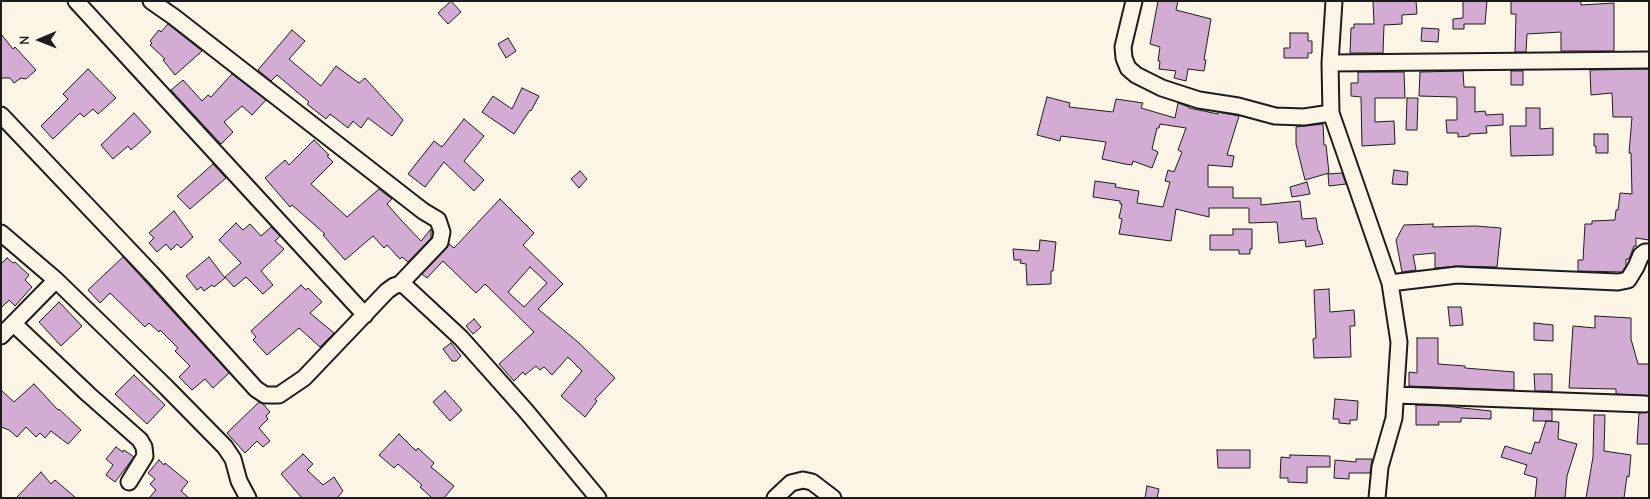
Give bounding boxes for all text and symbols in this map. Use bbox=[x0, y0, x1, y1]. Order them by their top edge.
north arrow bbox=[15, 15, 65, 65]
text: N bbox=[16, 36, 33, 45]

